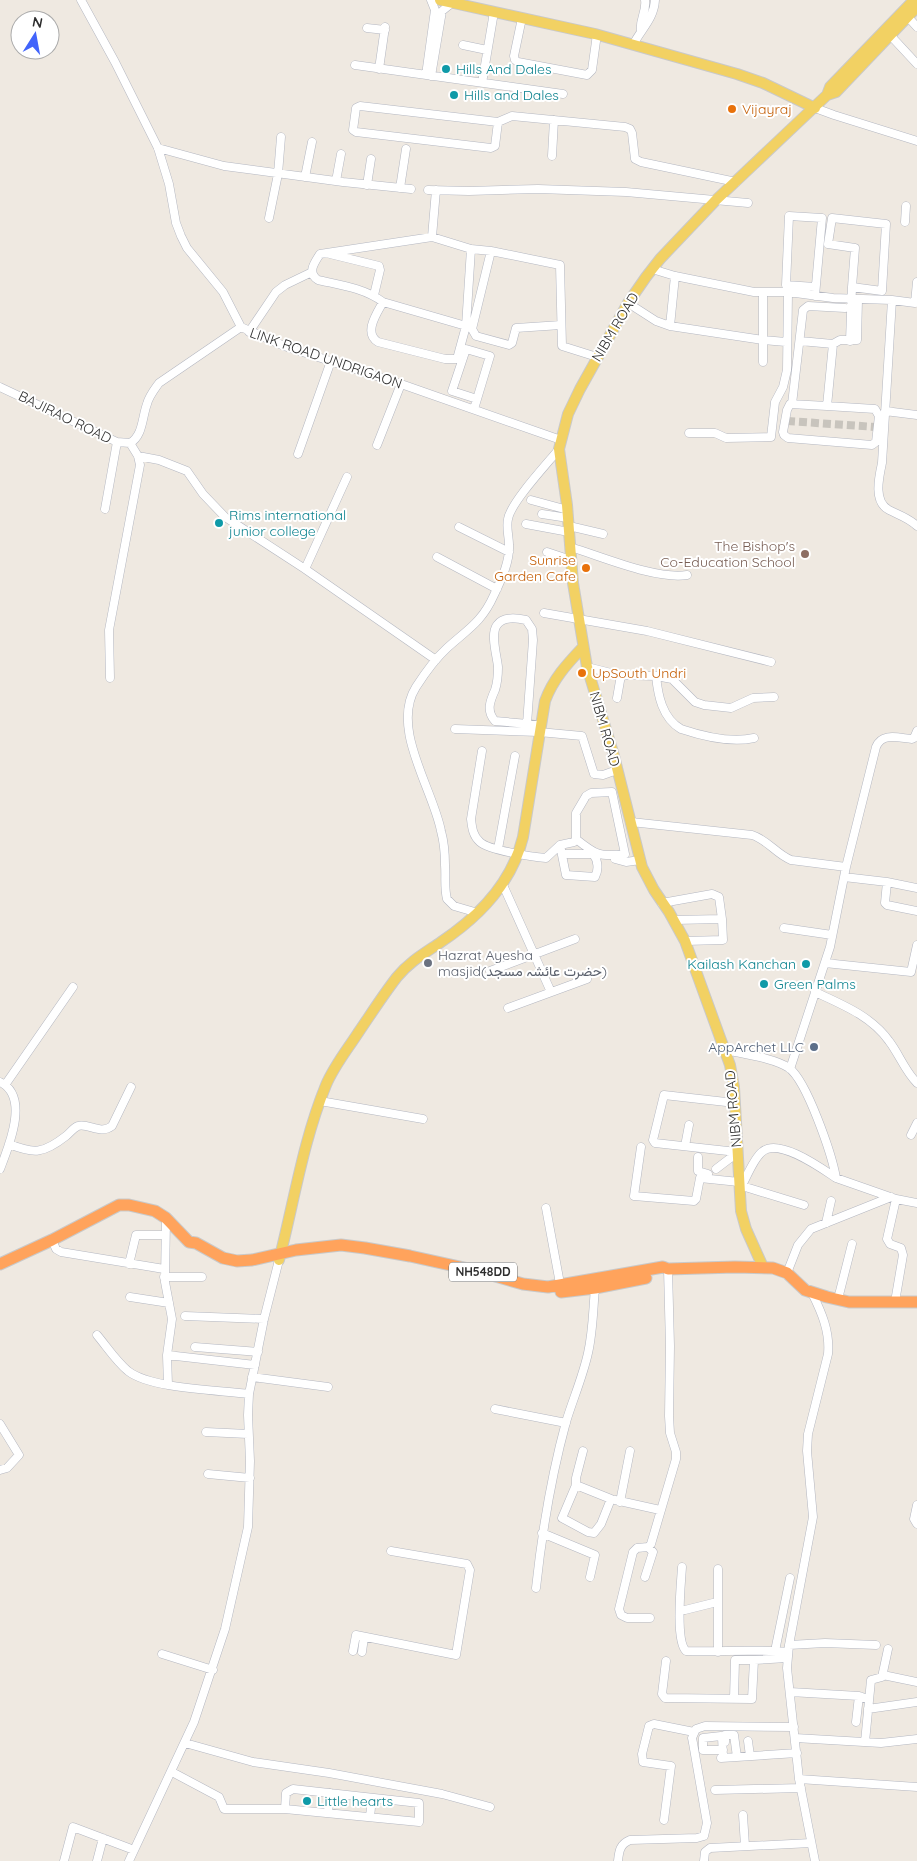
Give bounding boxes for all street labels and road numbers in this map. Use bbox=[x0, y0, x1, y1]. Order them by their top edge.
street label: NIBM ROAD bbox=[587, 289, 643, 365]
street label: LINK ROAD UNDRIGAON bbox=[247, 323, 405, 393]
street label: BAJIRAO ROAD bbox=[15, 387, 115, 447]
street label: NIBM ROAD bbox=[586, 689, 624, 769]
street label: NIBM ROAD bbox=[721, 1070, 745, 1148]
road number: NH548DD bbox=[449, 1262, 517, 1282]

